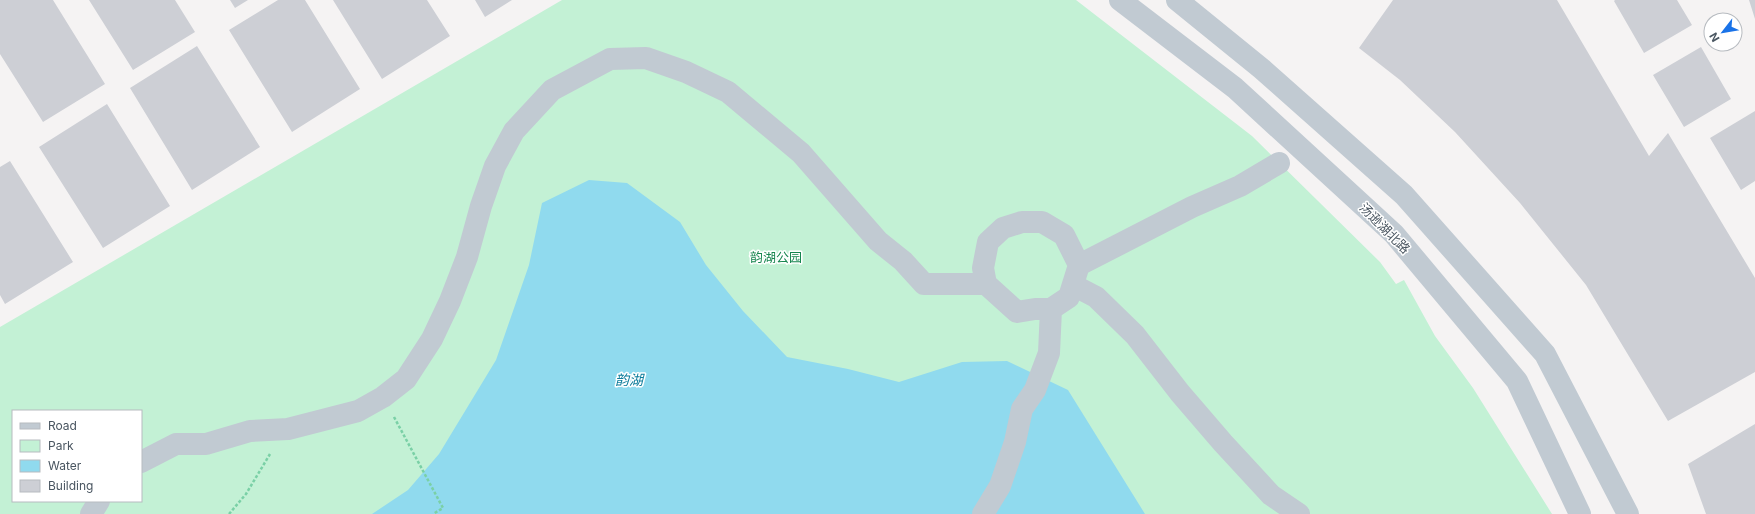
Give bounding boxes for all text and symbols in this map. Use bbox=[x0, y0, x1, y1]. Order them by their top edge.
north arrow bbox=[1703, 12, 1743, 52]
text: N bbox=[1706, 30, 1723, 44]
street label: 汤逊湖北路 bbox=[1356, 199, 1414, 257]
park label: 韵湖公园 bbox=[750, 249, 802, 265]
water label: 韵湖 bbox=[615, 371, 645, 388]
legend bbox=[12, 410, 142, 502]
text: Road bbox=[48, 418, 77, 433]
text: Park bbox=[48, 438, 74, 453]
text: Water bbox=[48, 458, 82, 473]
text: Building bbox=[48, 478, 93, 493]

